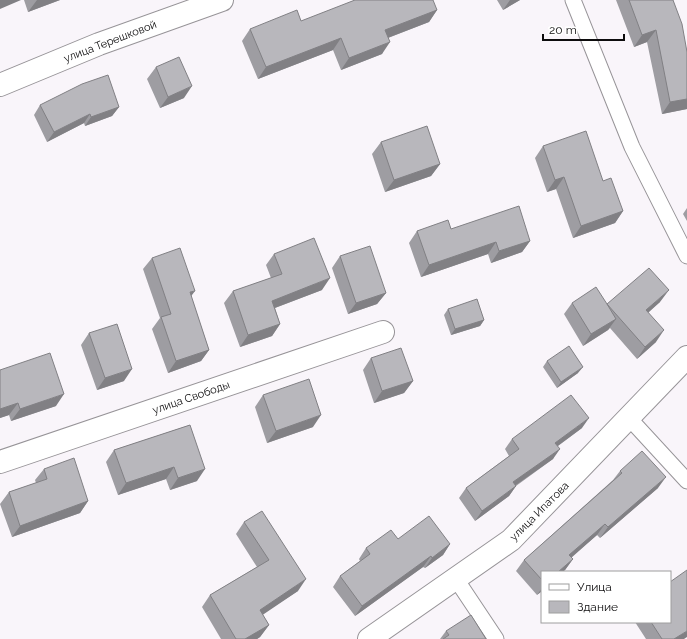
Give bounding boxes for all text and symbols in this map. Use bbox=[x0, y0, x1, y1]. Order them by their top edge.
scale bar bbox=[543, 16, 624, 42]
street label: улица Терешковой bbox=[62, 18, 158, 65]
text: 20 m bbox=[549, 23, 577, 37]
street label: улица Свободы bbox=[151, 378, 232, 417]
street label: улица Ипатова bbox=[507, 479, 572, 544]
legend bbox=[541, 571, 671, 623]
text: Улица bbox=[577, 580, 612, 594]
text: Здание bbox=[577, 600, 618, 614]

